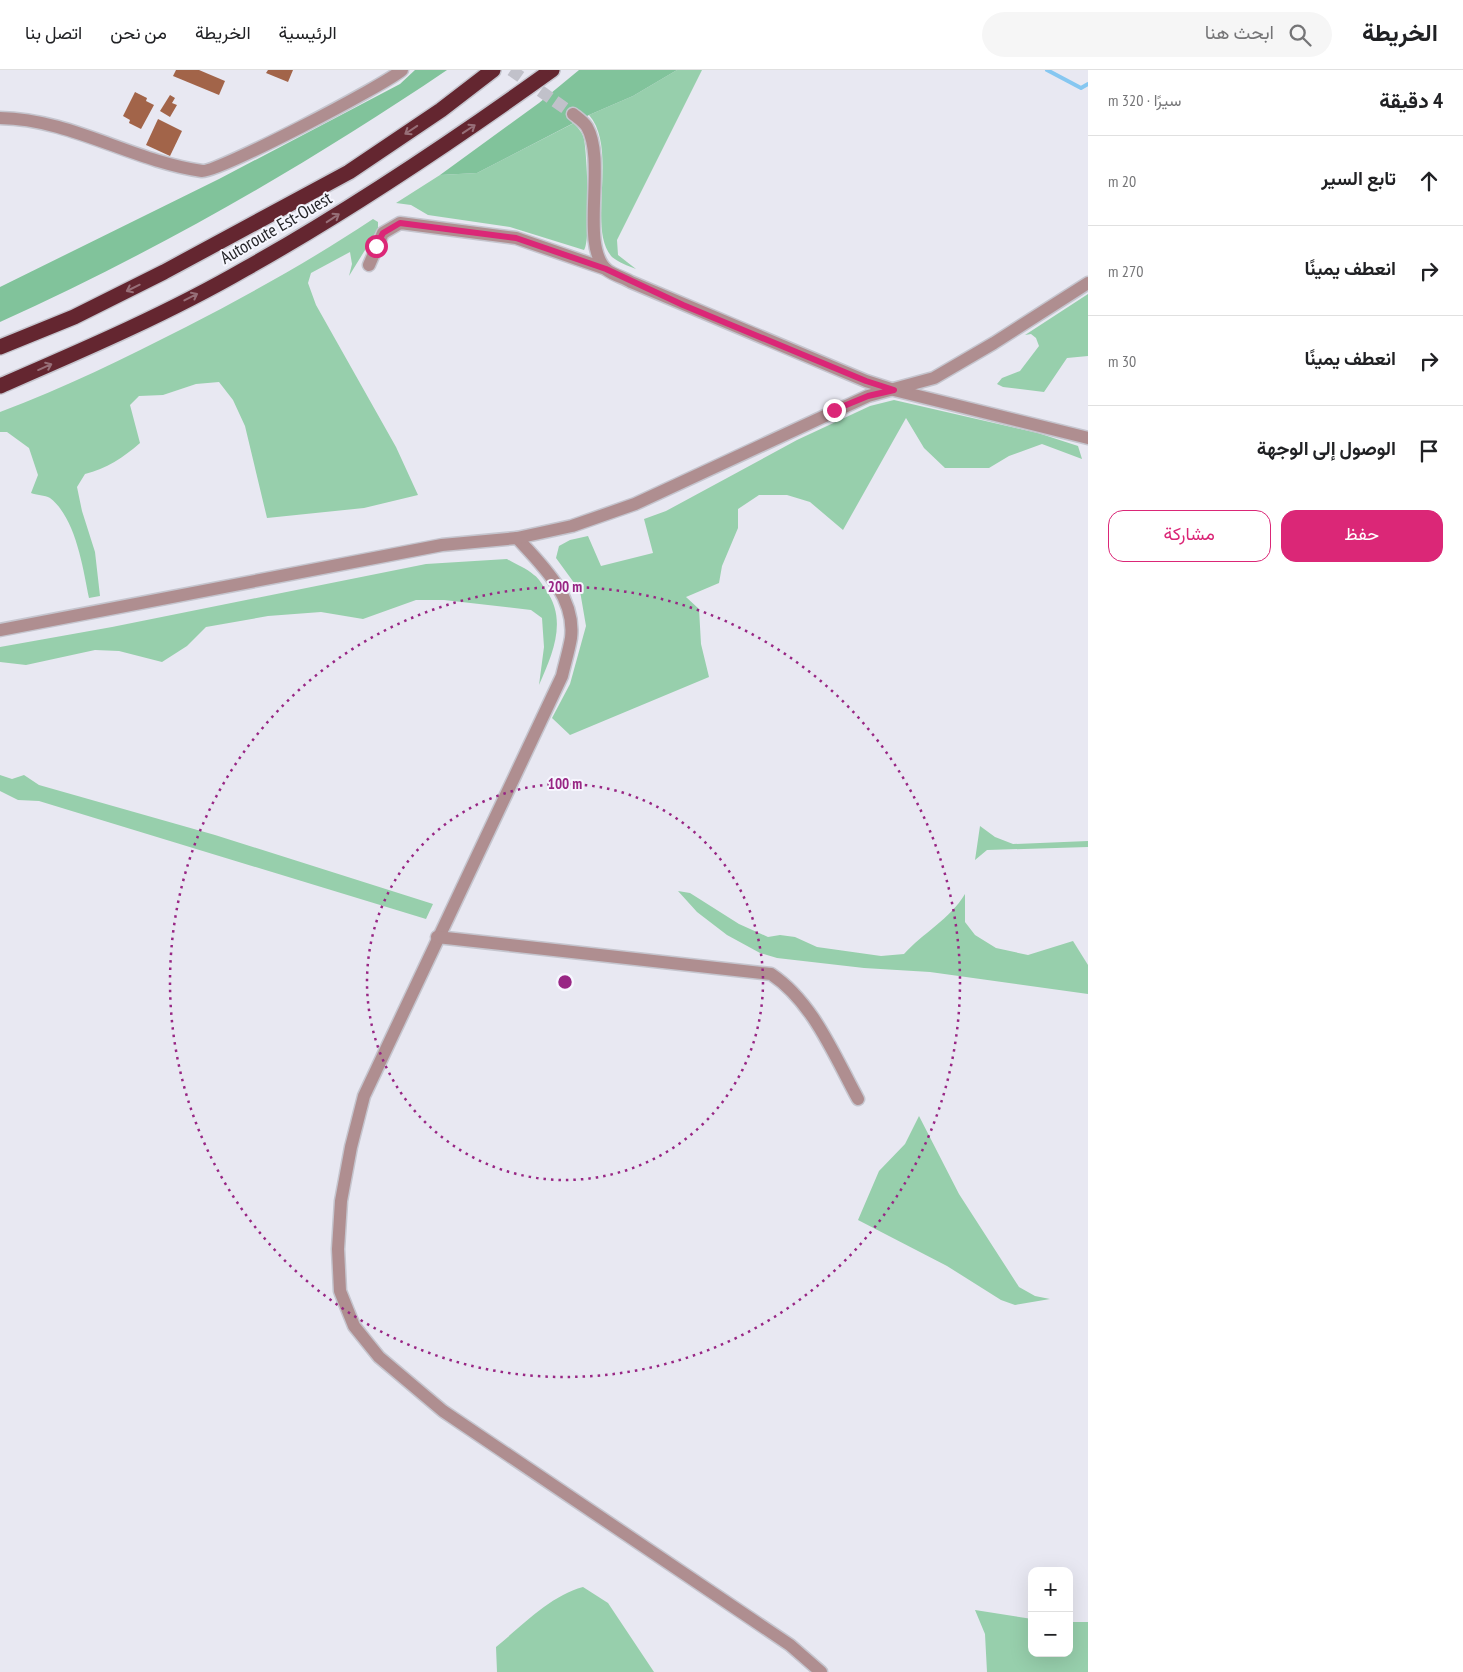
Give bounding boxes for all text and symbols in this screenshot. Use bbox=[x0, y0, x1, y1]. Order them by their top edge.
search box bbox=[982, 12, 1332, 57]
text: الخريطة bbox=[1362, 17, 1438, 48]
text: ابحث هنا bbox=[1205, 20, 1274, 44]
text: اتصل بنا bbox=[25, 21, 82, 44]
text: من نحن bbox=[110, 21, 167, 44]
text: الخريطة bbox=[195, 21, 251, 44]
text: الرئيسية bbox=[279, 21, 337, 44]
icon: search bbox=[1286, 21, 1314, 49]
text: 4 دقيقة bbox=[1379, 87, 1443, 114]
text: سيرًا · 320 m bbox=[1108, 90, 1181, 110]
one-way arrow bbox=[462, 124, 476, 134]
one-way arrow bbox=[404, 125, 418, 135]
text: تابع السير bbox=[1321, 166, 1396, 190]
icon: ahead bbox=[1415, 167, 1443, 195]
text: 20 m bbox=[1108, 171, 1136, 191]
street label: Autoroute Est-Ouest bbox=[216, 186, 336, 269]
one-way arrow bbox=[326, 213, 340, 223]
route start bbox=[365, 235, 388, 258]
text: انعطف يمينًا bbox=[1305, 256, 1396, 280]
icon: right bbox=[1415, 257, 1443, 285]
text: 270 m bbox=[1108, 261, 1143, 281]
one-way arrow bbox=[126, 284, 141, 293]
one-way arrow bbox=[183, 291, 198, 301]
text: انعطف يمينًا bbox=[1305, 346, 1396, 370]
icon: right bbox=[1415, 347, 1443, 375]
text: 30 m bbox=[1108, 351, 1136, 371]
one-way arrow bbox=[37, 361, 52, 371]
route end bbox=[823, 399, 846, 422]
text: الوصول إلى الوجهة bbox=[1257, 436, 1396, 460]
icon: arrive bbox=[1415, 437, 1443, 465]
button: مشاركة bbox=[1108, 510, 1271, 562]
button: حفظ bbox=[1281, 510, 1443, 562]
text: 200 m bbox=[548, 577, 582, 596]
text: 100 m bbox=[548, 774, 582, 793]
centre of rings bbox=[556, 973, 574, 991]
map controls bbox=[1028, 1567, 1073, 1657]
button: + bbox=[1028, 1567, 1073, 1612]
button: − bbox=[1028, 1612, 1073, 1657]

